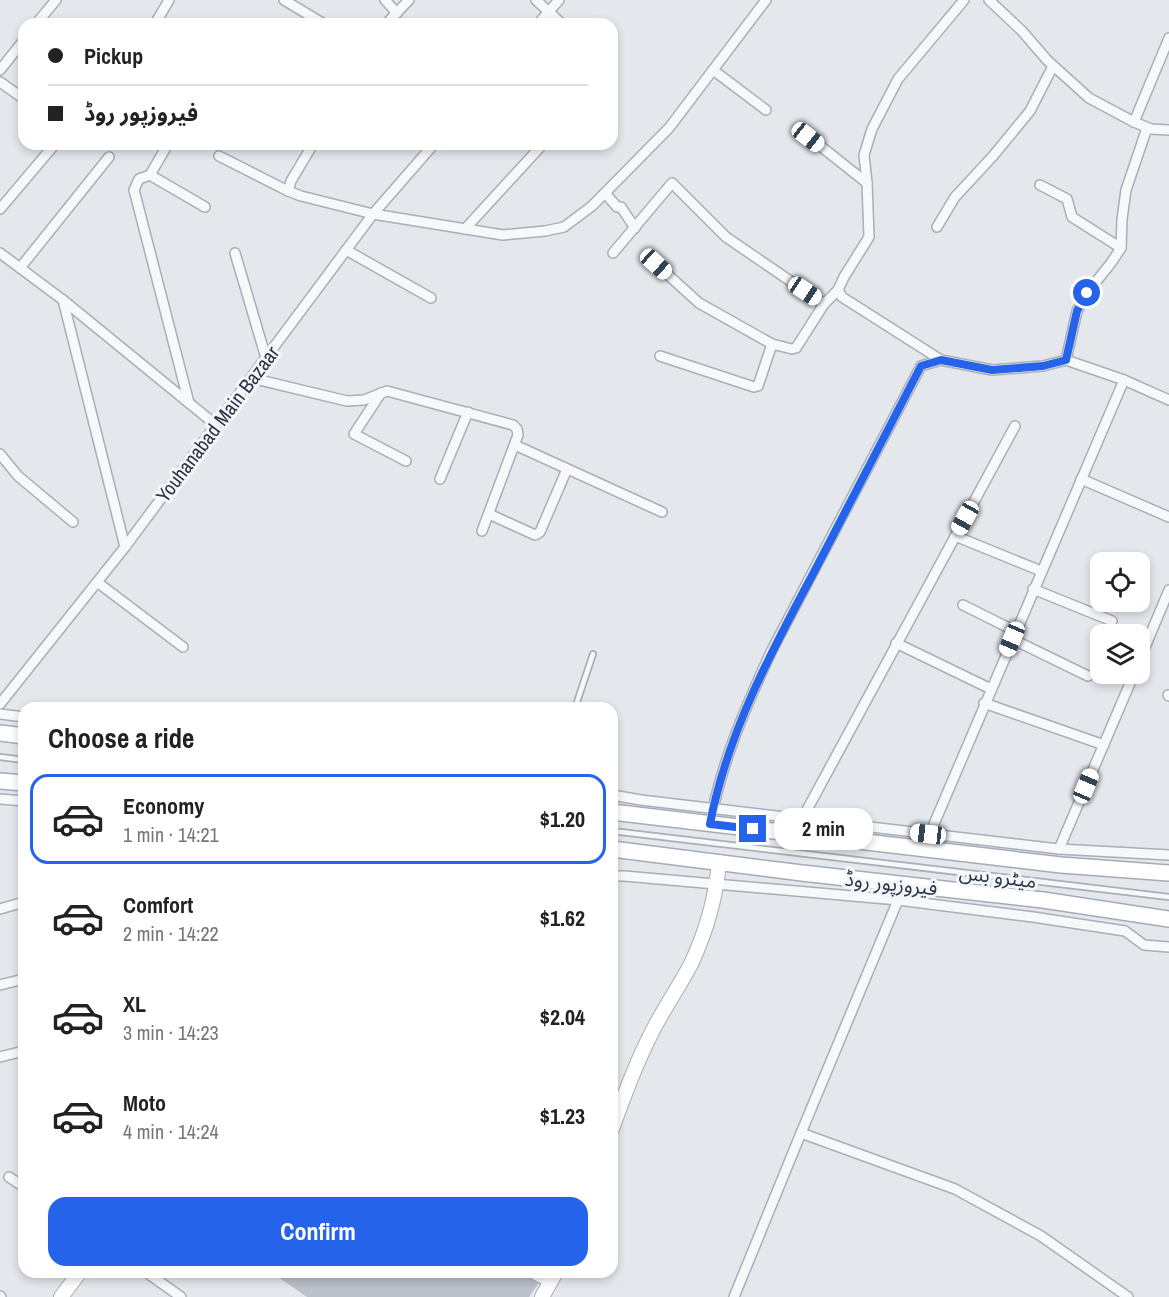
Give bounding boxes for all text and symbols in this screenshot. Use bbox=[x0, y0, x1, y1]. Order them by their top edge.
text: Pickup bbox=[84, 41, 143, 71]
text: فیروزپور روڈ bbox=[84, 98, 198, 128]
car bbox=[788, 119, 828, 155]
car bbox=[637, 245, 675, 283]
car bbox=[785, 273, 825, 309]
route start bbox=[1073, 279, 1100, 306]
street label: Youhanabad Main Bazaar bbox=[149, 340, 285, 508]
car bbox=[948, 498, 982, 538]
map controls bbox=[1090, 552, 1150, 684]
button: locate bbox=[1090, 552, 1150, 612]
car bbox=[997, 619, 1027, 659]
button: layers bbox=[1090, 624, 1150, 684]
text: Choose a ride bbox=[48, 720, 194, 756]
car bbox=[1071, 766, 1101, 806]
text: Economy bbox=[123, 791, 204, 821]
icon: car bbox=[51, 792, 105, 846]
text: $1.20 bbox=[540, 804, 585, 834]
callout: 2 min bbox=[774, 808, 873, 850]
route end bbox=[739, 815, 766, 842]
text: 2 min bbox=[802, 815, 845, 842]
text: 1 min · 14:21 bbox=[123, 821, 219, 848]
car bbox=[909, 823, 947, 845]
street label: میٹرو بس bbox=[958, 858, 1038, 894]
street label: فیروزپور روڈ bbox=[843, 865, 939, 901]
text: Comfort bbox=[123, 890, 193, 920]
icon: car bbox=[51, 891, 105, 945]
text: $1.62 bbox=[540, 903, 585, 933]
text: 2 min · 14:22 bbox=[123, 920, 219, 947]
text: XL bbox=[123, 989, 146, 1019]
icon: car bbox=[51, 990, 105, 1044]
text: $2.04 bbox=[540, 1002, 585, 1032]
text: 3 min · 14:23 bbox=[123, 1019, 219, 1046]
text: Moto bbox=[123, 1088, 166, 1118]
icon: car bbox=[51, 1089, 105, 1143]
text: $1.23 bbox=[540, 1101, 585, 1131]
text: 4 min · 14:24 bbox=[123, 1118, 219, 1145]
button: Confirm bbox=[48, 1197, 588, 1266]

